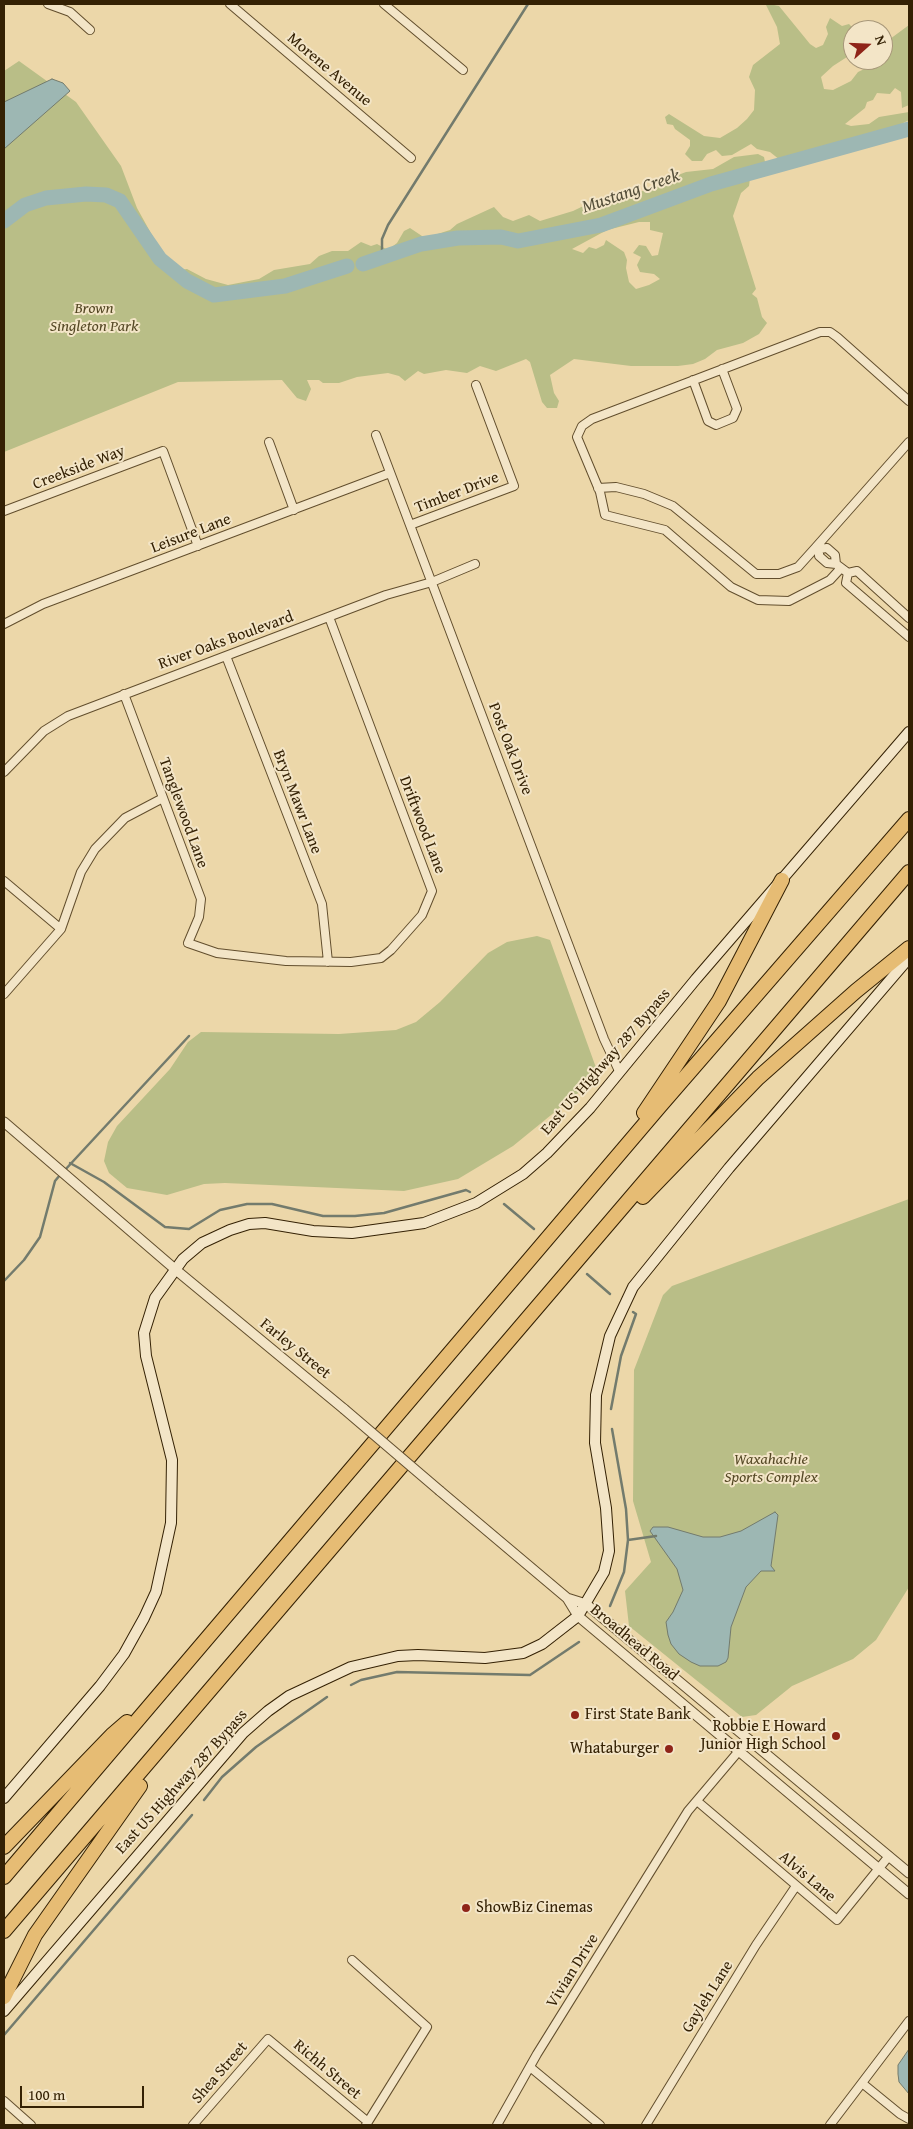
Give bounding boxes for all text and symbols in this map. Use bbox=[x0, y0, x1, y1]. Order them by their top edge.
north arrow bbox=[843, 20, 893, 70]
street label: Morene Avenue bbox=[283, 29, 375, 111]
text: N bbox=[870, 32, 892, 48]
water label: Mustang Creek bbox=[579, 165, 683, 219]
park label: Brown Singleton Park bbox=[50, 299, 138, 337]
street label: Creekside Way bbox=[30, 442, 128, 494]
street label: Timber Drive bbox=[412, 468, 502, 518]
street label: Leisure Lane bbox=[148, 510, 234, 558]
street label: River Oaks Boulevard bbox=[156, 608, 296, 674]
street label: Post Oak Drive bbox=[484, 700, 536, 798]
street label: Bryn Mawr Lane bbox=[268, 747, 326, 857]
street label: Tanglewood Lane bbox=[154, 755, 212, 871]
street label: Driftwood Lane bbox=[395, 774, 449, 876]
street label: East US Highway 287 Bypass bbox=[537, 985, 675, 1139]
street label: Farley Street bbox=[256, 1315, 334, 1383]
park label: Waxahachie Sports Complex bbox=[724, 1450, 818, 1488]
street label: Broadhead Road bbox=[586, 1601, 682, 1685]
place label: First State Bank bbox=[585, 1705, 691, 1725]
street label: East US Highway 287 Bypass bbox=[112, 1706, 252, 1858]
marker: First State Bank bbox=[569, 1709, 581, 1721]
place label: Robbie E Howard Junior High School bbox=[700, 1717, 826, 1755]
marker: Robbie E Howard Junior High School bbox=[830, 1730, 842, 1742]
place label: Whataburger bbox=[570, 1739, 659, 1759]
marker: Whataburger bbox=[663, 1743, 675, 1755]
street label: Alvis Lane bbox=[775, 1848, 839, 1906]
place label: ShowBiz Cinemas bbox=[476, 1898, 593, 1918]
marker: ShowBiz Cinemas bbox=[460, 1902, 472, 1914]
street label: Vivian Drive bbox=[543, 1931, 603, 2011]
street label: Gayleh Lane bbox=[678, 1957, 738, 2037]
street label: Richh Street bbox=[289, 2036, 365, 2104]
street label: Shea Street bbox=[188, 2038, 252, 2108]
scale bar bbox=[22, 2076, 146, 2108]
text: 100 m bbox=[28, 2084, 65, 2105]

